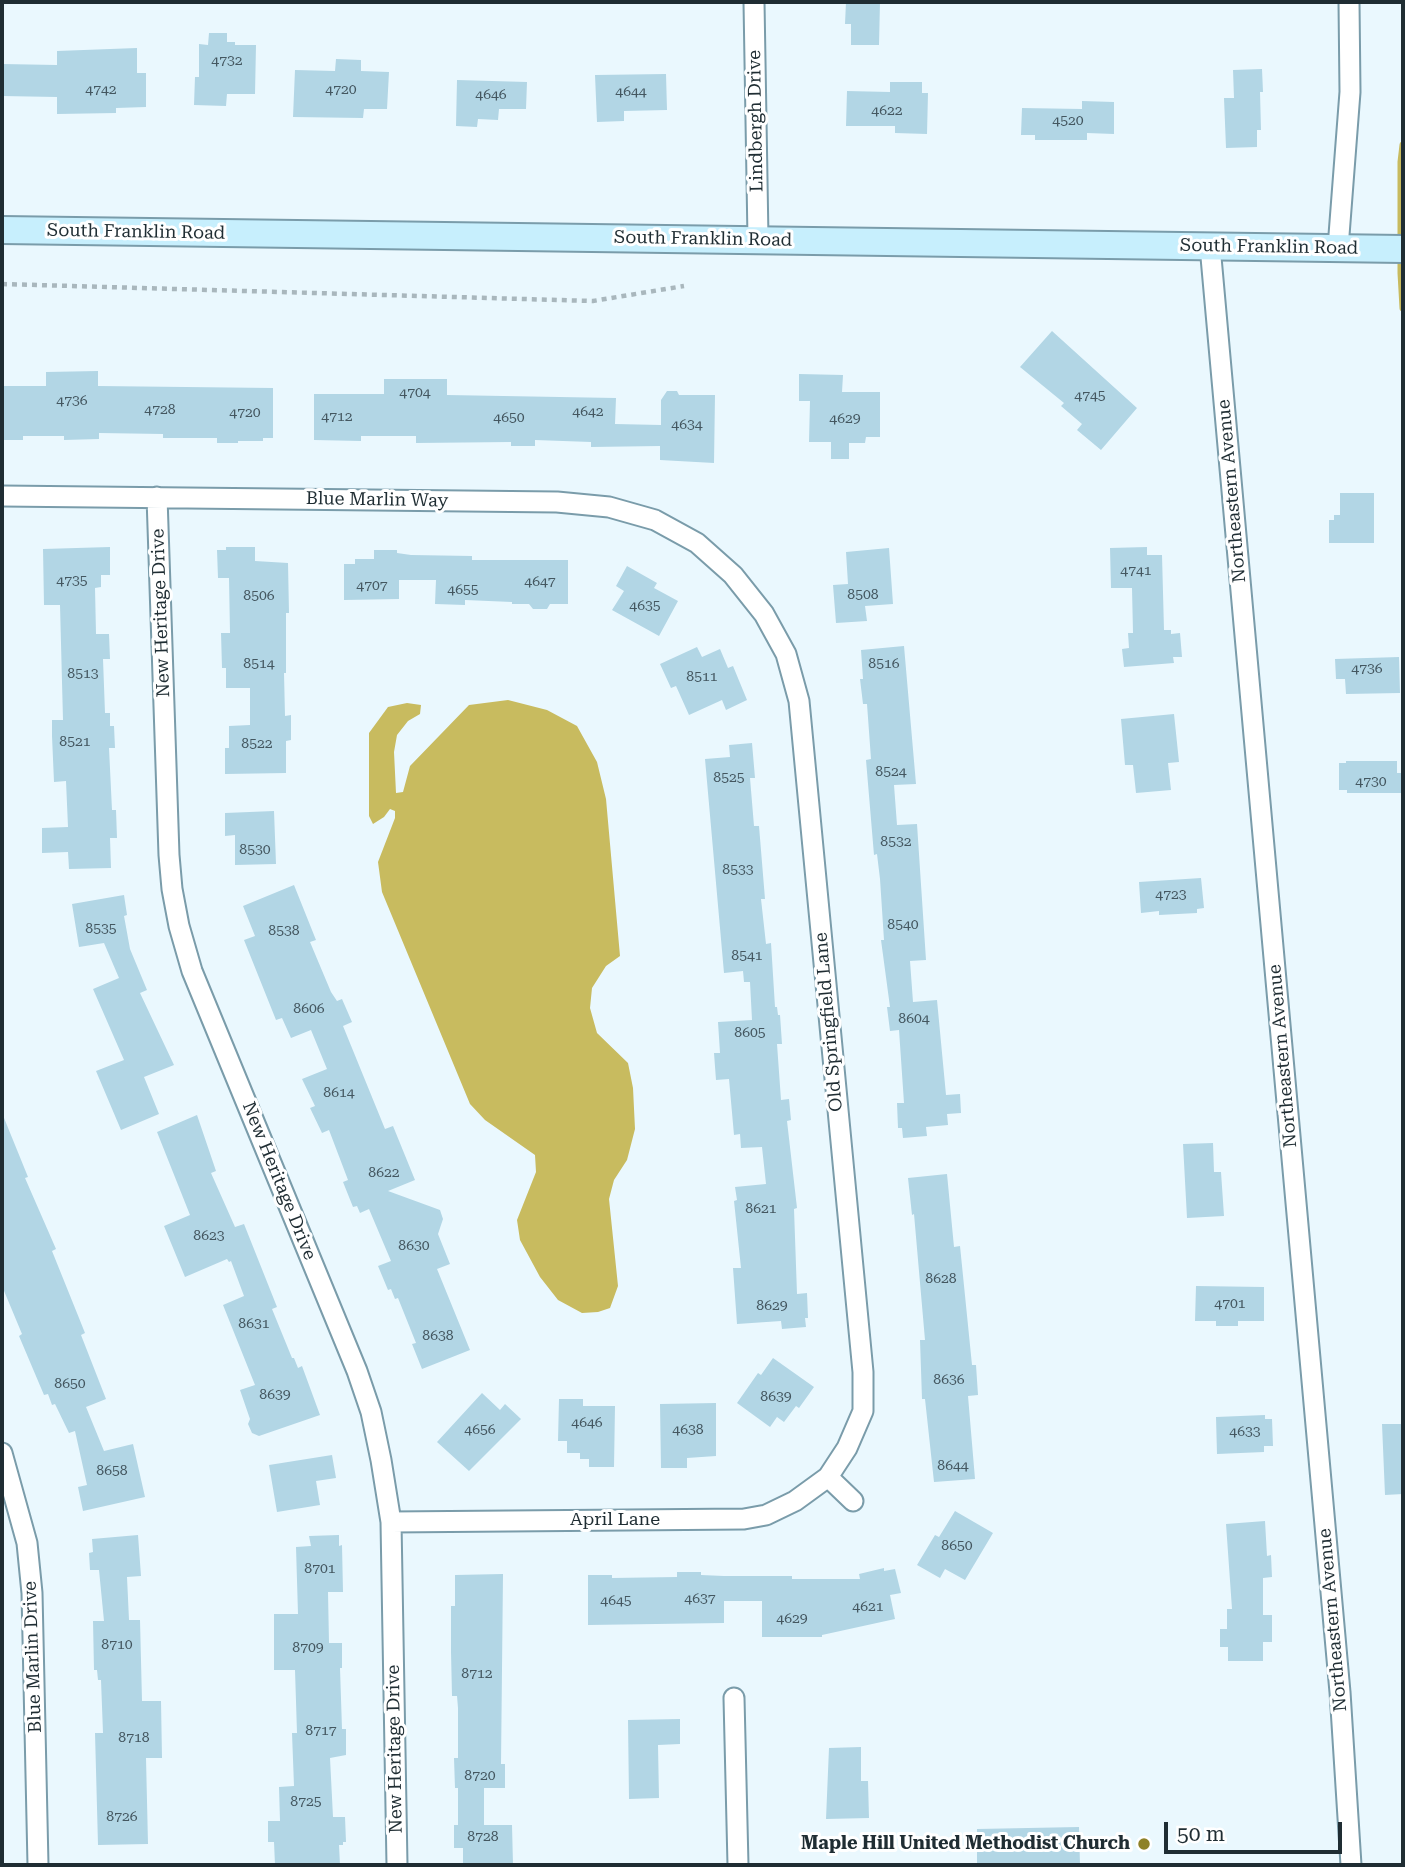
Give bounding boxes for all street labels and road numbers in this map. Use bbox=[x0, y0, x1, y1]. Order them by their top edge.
street label: Lindbergh Drive bbox=[744, 50, 768, 192]
street label: South Franklin Road bbox=[47, 220, 225, 244]
street label: South Franklin Road bbox=[614, 227, 792, 251]
street label: South Franklin Road bbox=[1180, 235, 1358, 259]
street label: Northeastern Avenue bbox=[1213, 398, 1251, 584]
street label: Blue Marlin Way bbox=[306, 488, 448, 512]
street label: New Heritage Drive bbox=[147, 528, 175, 698]
street label: Old Springfield Lane bbox=[810, 931, 848, 1113]
street label: Northeastern Avenue bbox=[1264, 963, 1302, 1149]
street label: New Heritage Drive bbox=[237, 1099, 321, 1263]
street label: April Lane bbox=[570, 1509, 660, 1531]
street label: Northeastern Avenue bbox=[1314, 1527, 1352, 1713]
street label: Blue Marlin Drive bbox=[20, 1581, 46, 1733]
street label: New Heritage Drive bbox=[383, 1664, 407, 1834]

